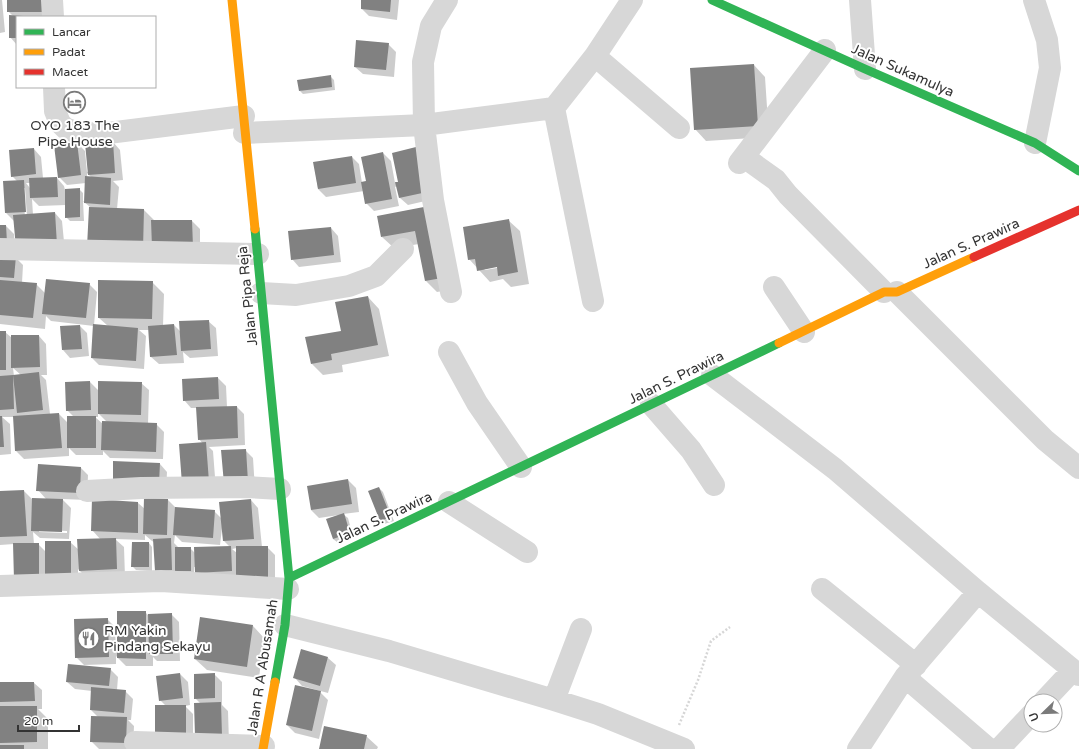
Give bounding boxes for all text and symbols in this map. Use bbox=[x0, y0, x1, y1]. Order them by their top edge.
legend bbox=[16, 16, 156, 88]
text: Lancar bbox=[52, 25, 91, 39]
street label: Jalan Sukamulya bbox=[849, 40, 957, 101]
text: Padat bbox=[52, 45, 86, 59]
text: Macet bbox=[52, 65, 88, 79]
hotel icon: OYO 183 The Pipe House bbox=[62, 90, 88, 116]
place label: OYO 183 The Pipe House bbox=[30, 117, 120, 150]
street label: Jalan S. Prawira bbox=[920, 215, 1022, 272]
street label: Jalan Pipa Reja bbox=[234, 245, 261, 347]
street label: Jalan S. Prawira bbox=[626, 347, 727, 408]
street label: Jalan S. Prawira bbox=[333, 488, 435, 547]
street label: Jalan R A Abusamah bbox=[243, 598, 282, 736]
place label: RM Yakin Pindang Sekayu bbox=[104, 622, 211, 655]
restaurant icon: RM Yakin Pindang Sekayu bbox=[75, 625, 101, 651]
north arrow bbox=[1023, 693, 1063, 733]
scale bar bbox=[18, 707, 79, 733]
text: U bbox=[1027, 710, 1042, 723]
text: 20 m bbox=[24, 714, 53, 728]

